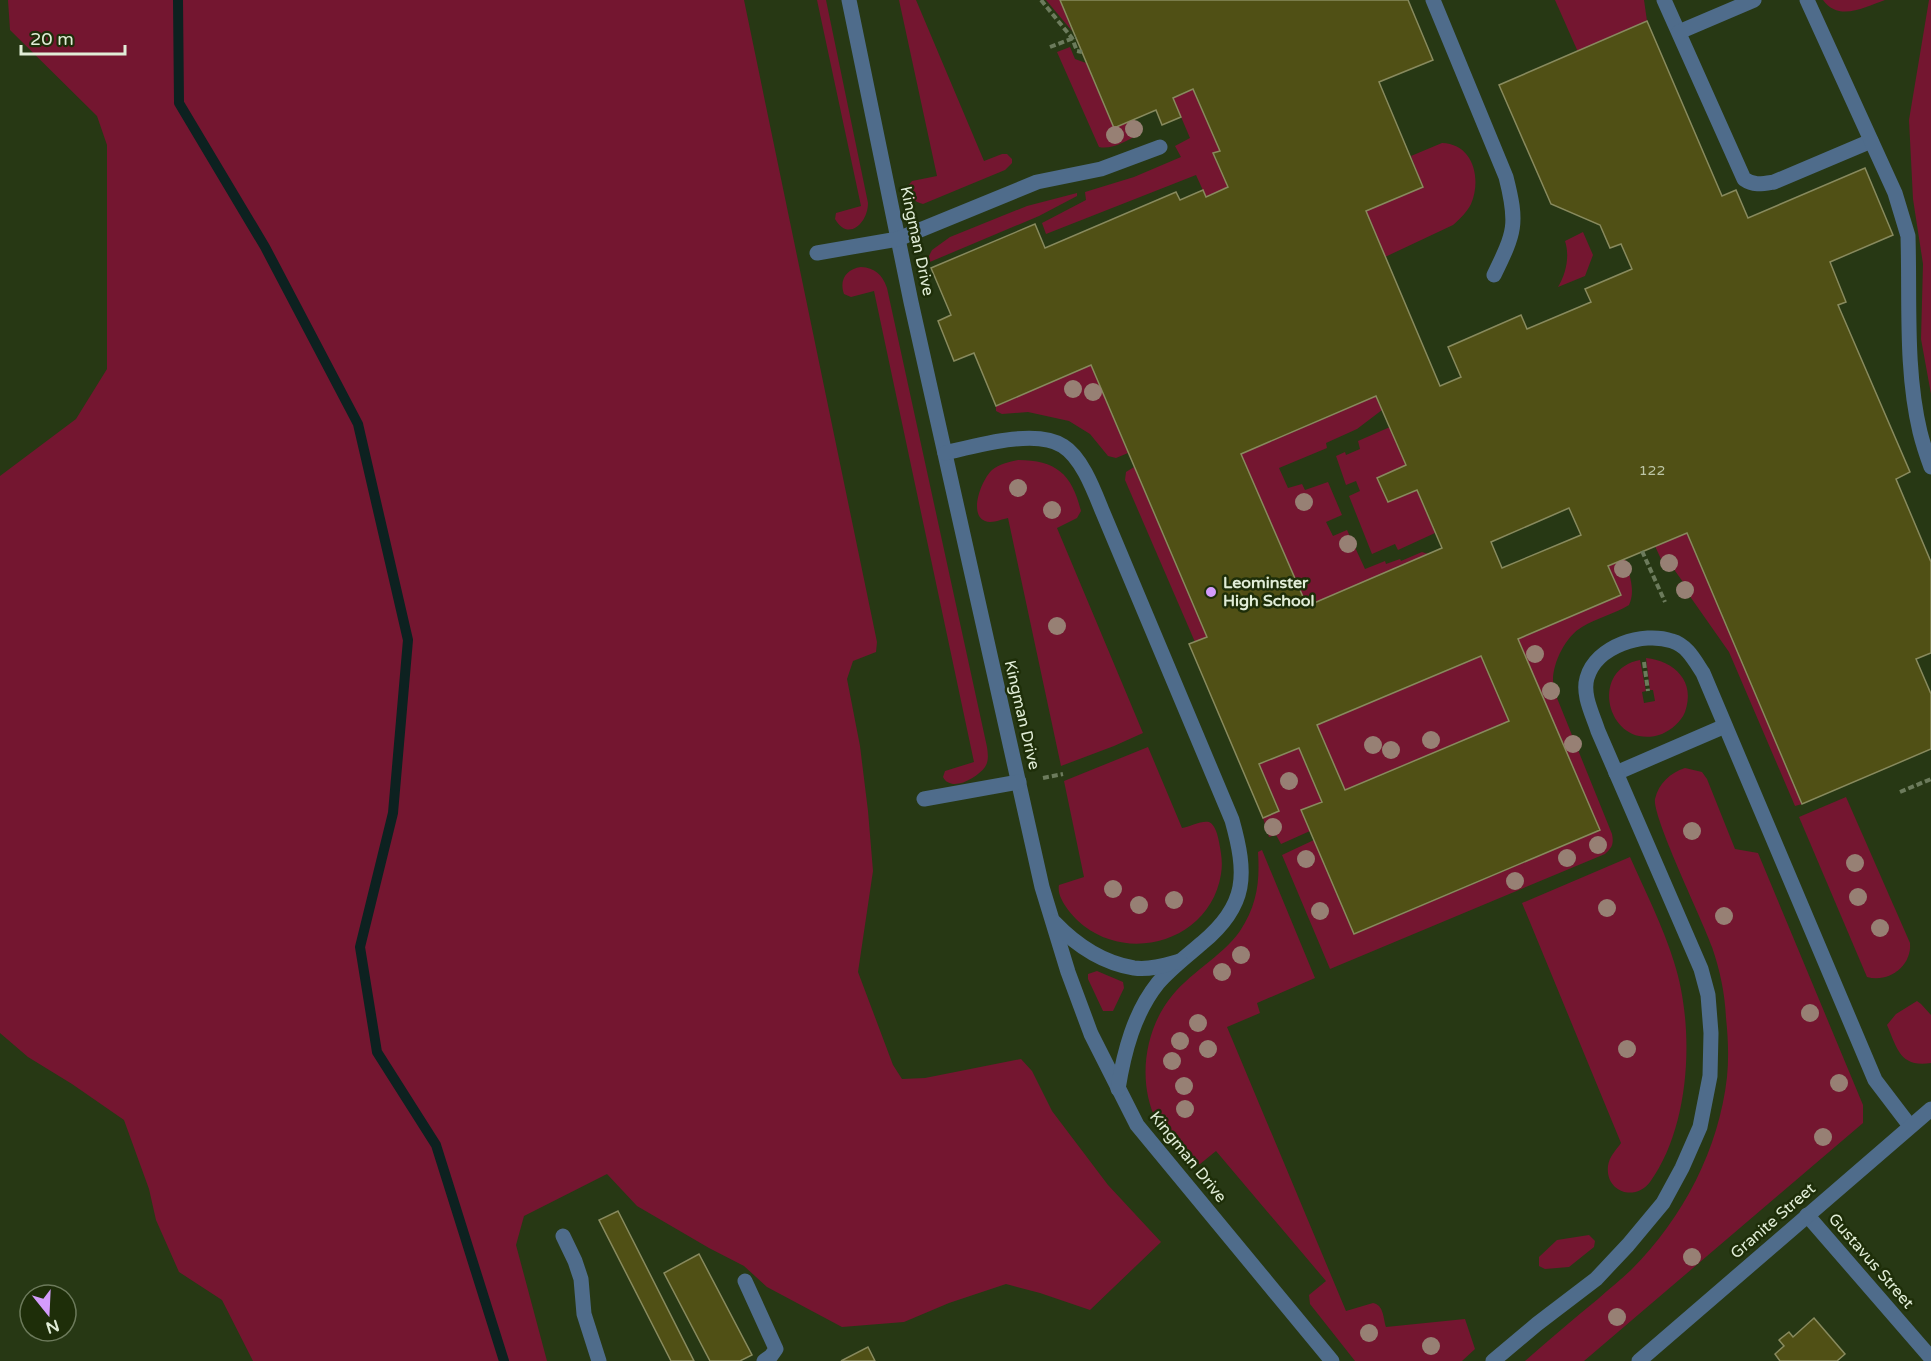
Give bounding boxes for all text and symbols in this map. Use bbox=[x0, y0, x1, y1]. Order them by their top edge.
scale bar bbox=[21, 18, 124, 56]
text: 20 m bbox=[30, 28, 74, 50]
street label: Kingman Drive bbox=[896, 184, 938, 298]
house number: 122 bbox=[1639, 462, 1665, 479]
place label: Leominster High School bbox=[1223, 573, 1314, 611]
marker: Leominster High School bbox=[1204, 585, 1218, 599]
street label: Kingman Drive bbox=[1000, 658, 1044, 772]
street label: Kingman Drive bbox=[1145, 1107, 1231, 1207]
street label: Granite Street bbox=[1726, 1179, 1820, 1263]
street label: Gustavus Street bbox=[1824, 1209, 1918, 1313]
north arrow bbox=[18, 1283, 78, 1343]
text: N bbox=[43, 1315, 62, 1338]

